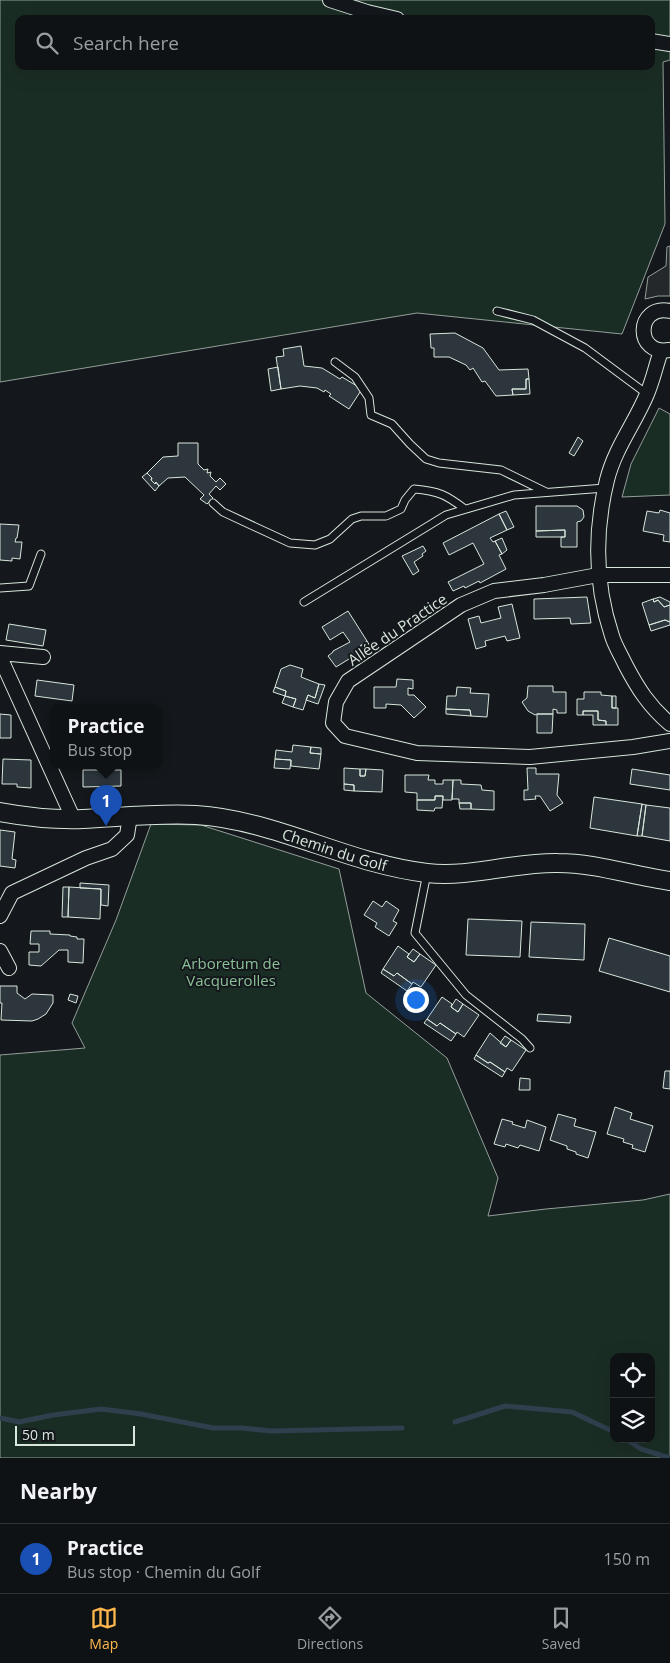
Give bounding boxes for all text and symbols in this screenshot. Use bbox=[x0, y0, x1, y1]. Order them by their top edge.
search box bbox=[15, 15, 655, 70]
icon: search bbox=[33, 29, 61, 57]
text: Search here bbox=[73, 30, 179, 56]
street label: Allée du Practice bbox=[344, 588, 450, 670]
popup bbox=[50, 704, 162, 769]
text: Practice bbox=[68, 713, 144, 739]
text: Bus stop bbox=[68, 739, 132, 761]
pin: 1 bbox=[90, 785, 122, 826]
street label: Chemin du Golf bbox=[280, 823, 390, 876]
park label: Arboretum de Vacquerolles bbox=[182, 953, 280, 990]
your location bbox=[403, 987, 429, 1013]
map controls bbox=[610, 1353, 655, 1443]
button: locate bbox=[610, 1353, 655, 1398]
button: layers bbox=[610, 1398, 655, 1443]
scale bar bbox=[15, 1423, 135, 1446]
text: 50 m bbox=[22, 1425, 55, 1444]
text: Nearby bbox=[20, 1477, 97, 1505]
text: Practice bbox=[67, 1535, 144, 1561]
text: 1 bbox=[31, 1548, 41, 1570]
text: 150 m bbox=[604, 1548, 650, 1570]
text: Bus stop · Chemin du Golf bbox=[67, 1561, 260, 1583]
tab: Map bbox=[89, 1604, 118, 1653]
tab: Directions bbox=[297, 1604, 363, 1653]
tab: Saved bbox=[542, 1604, 581, 1653]

